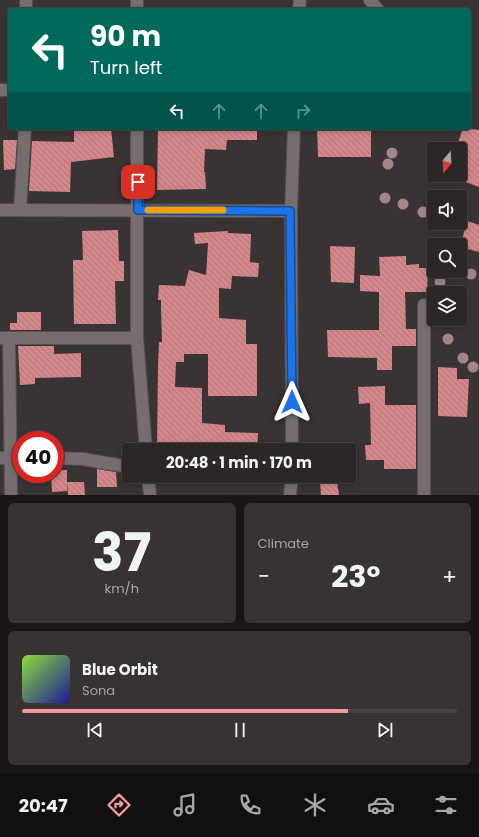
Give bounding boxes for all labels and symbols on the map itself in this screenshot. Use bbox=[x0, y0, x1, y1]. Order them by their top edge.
north arrow bbox=[427, 142, 467, 182]
pin bbox=[121, 165, 155, 199]
position arrow bbox=[271, 381, 313, 423]
speed limit sign: 40 bbox=[12, 431, 64, 483]

